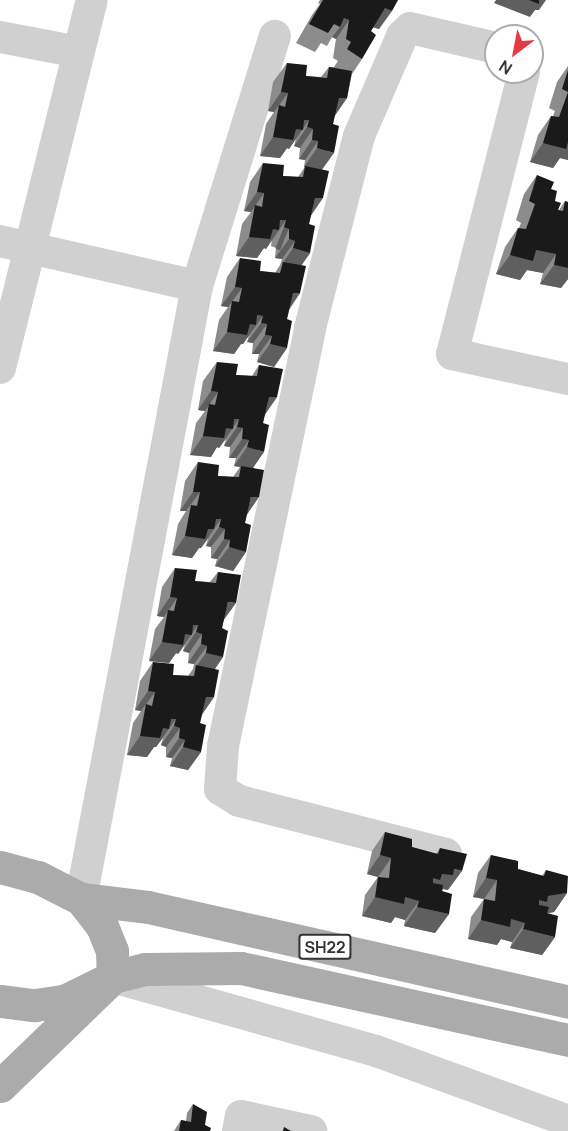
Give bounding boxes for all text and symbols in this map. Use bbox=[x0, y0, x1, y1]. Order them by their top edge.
north arrow bbox=[484, 24, 544, 84]
text: N bbox=[495, 55, 516, 80]
road number: SH22 bbox=[298, 934, 352, 960]

